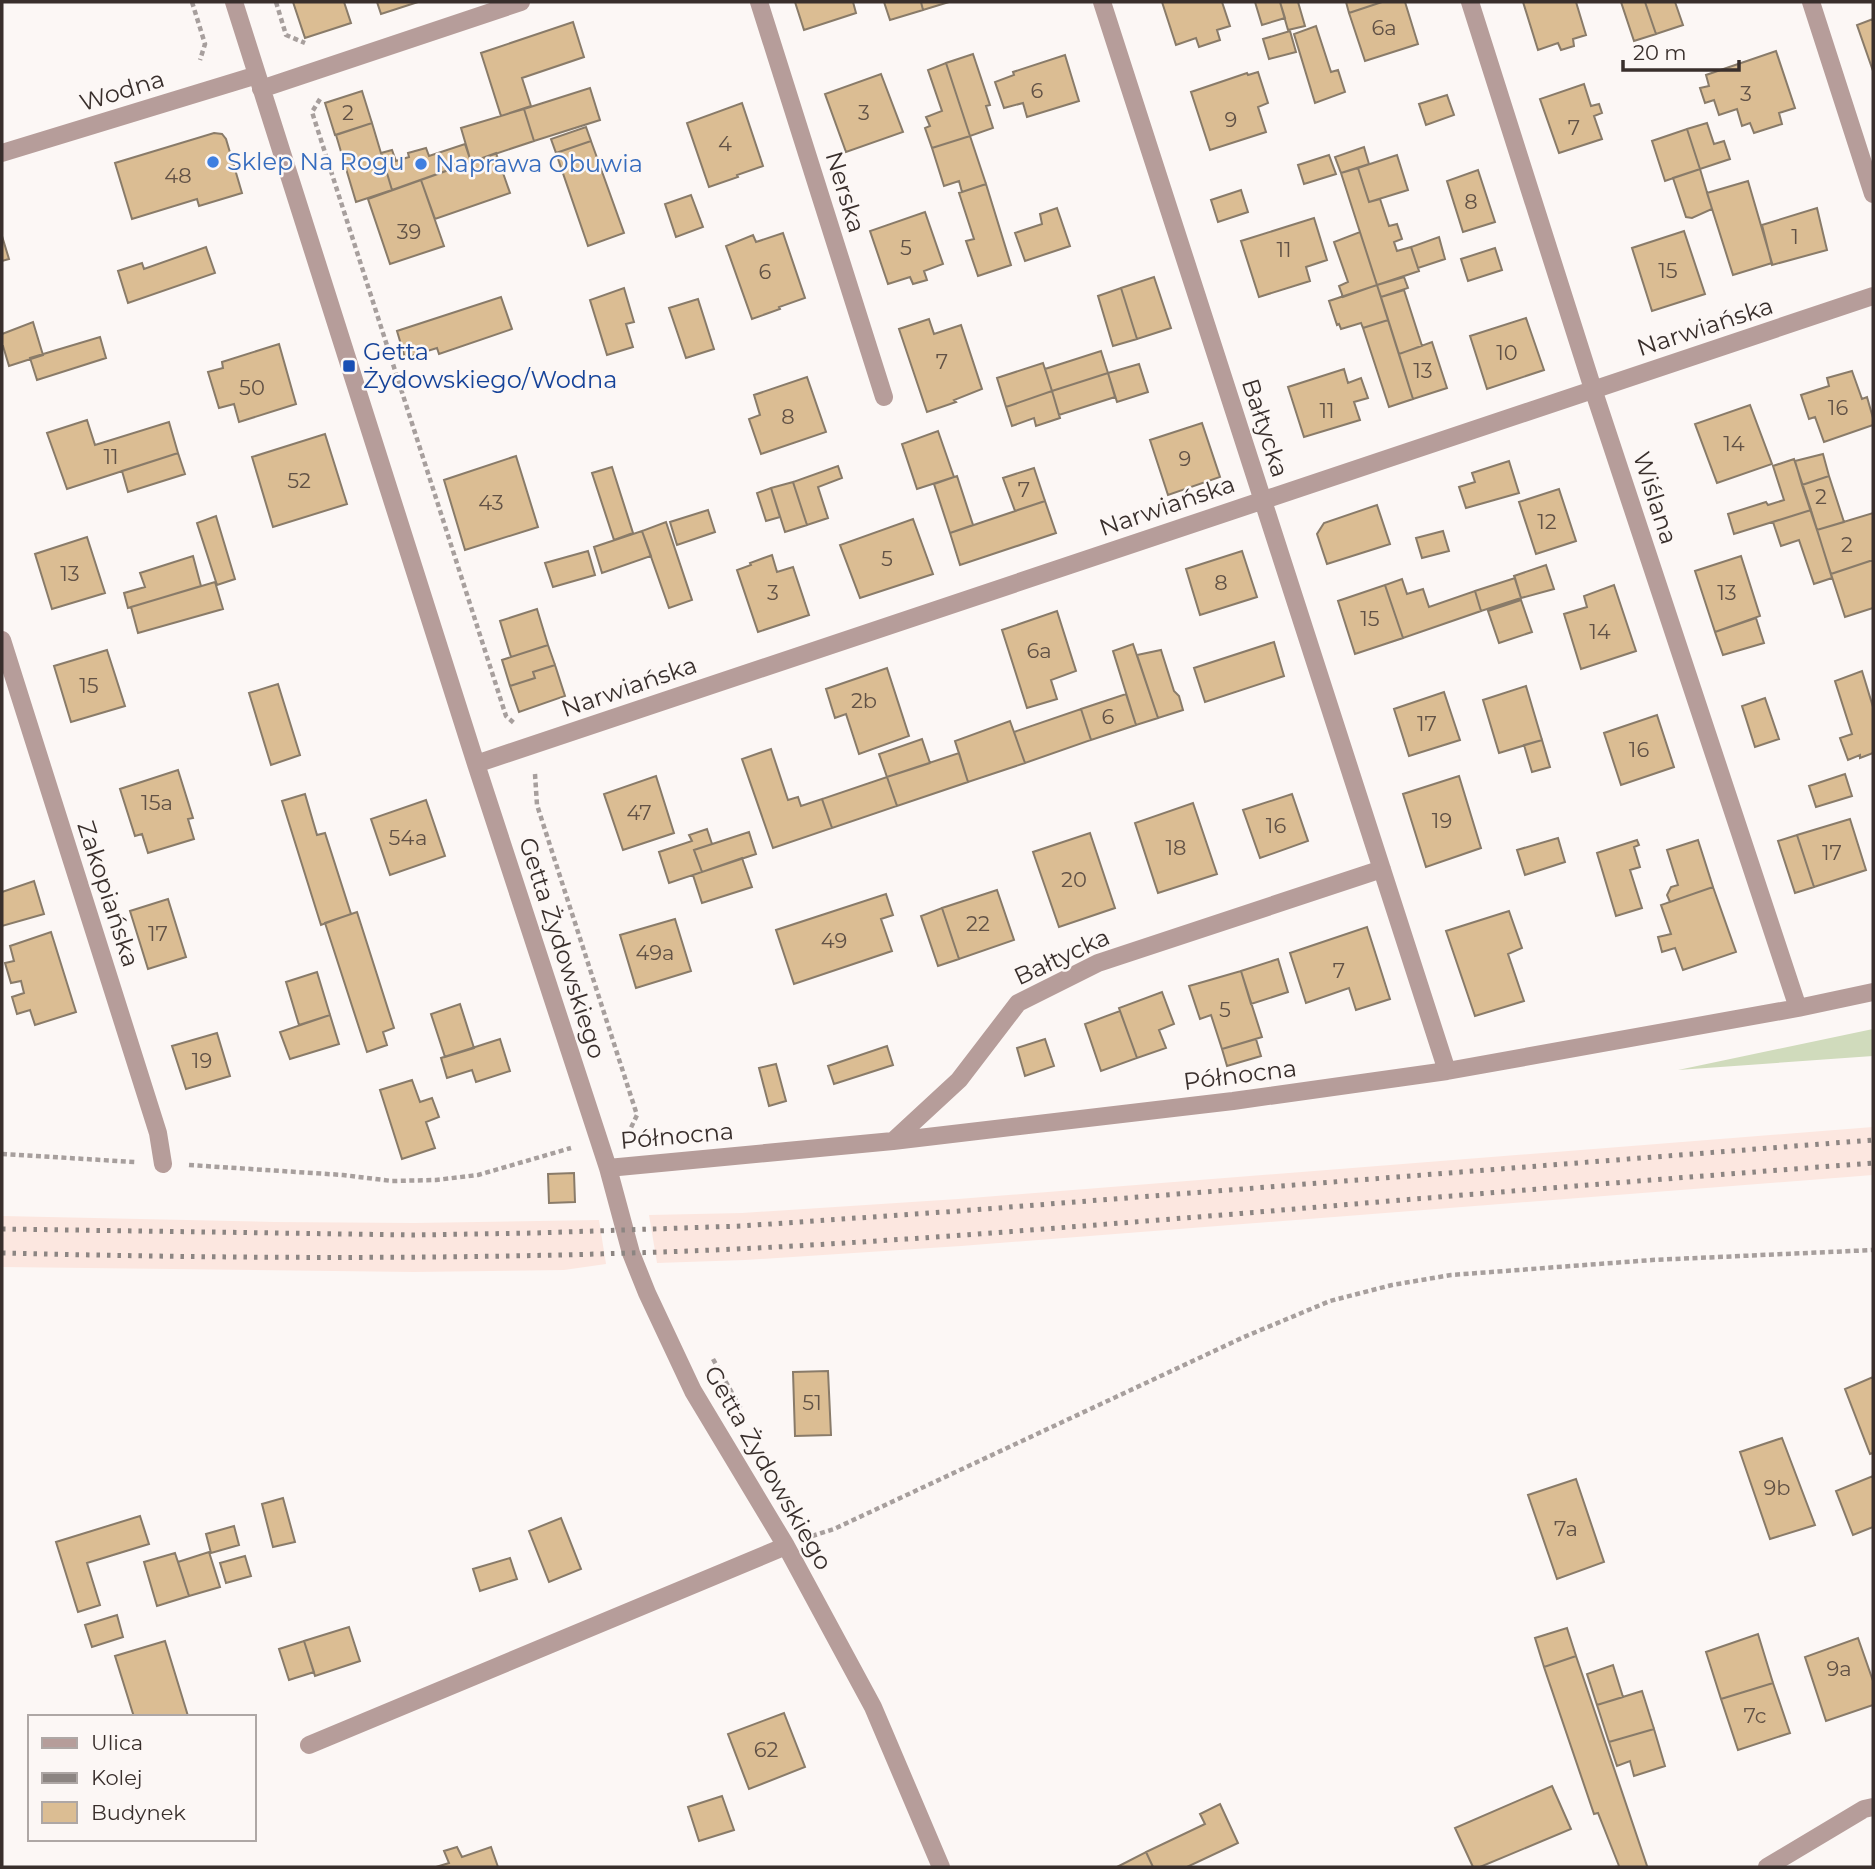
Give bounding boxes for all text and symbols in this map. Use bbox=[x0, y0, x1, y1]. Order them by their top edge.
house number: 6a bbox=[1371, 15, 1397, 40]
scale bar bbox=[1623, 28, 1738, 72]
text: 20 m bbox=[1633, 40, 1687, 65]
street label: Wodna bbox=[76, 64, 168, 117]
house number: 6 bbox=[1031, 78, 1044, 103]
house number: 3 bbox=[1740, 81, 1752, 106]
house number: 2 bbox=[342, 100, 354, 125]
house number: 3 bbox=[858, 100, 870, 125]
house number: 9 bbox=[1225, 107, 1237, 132]
house number: 7 bbox=[1568, 115, 1580, 140]
house number: 4 bbox=[718, 131, 732, 156]
place label: Sklep Na Rogu bbox=[227, 147, 405, 176]
street label: Nerska bbox=[819, 148, 872, 236]
place label: Naprawa Obuwia bbox=[435, 149, 643, 178]
marker: Sklep Na Rogu bbox=[205, 154, 221, 170]
marker: Naprawa Obuwia bbox=[413, 156, 429, 172]
house number: 48 bbox=[164, 163, 192, 188]
house number: 8 bbox=[1464, 189, 1478, 214]
house number: 39 bbox=[397, 219, 421, 244]
house number: 1 bbox=[1791, 224, 1799, 249]
house number: 5 bbox=[900, 235, 912, 260]
house number: 11 bbox=[1276, 237, 1292, 262]
house number: 15 bbox=[1658, 258, 1678, 283]
house number: 6 bbox=[759, 259, 772, 284]
street label: Narwiańska bbox=[1633, 291, 1777, 362]
place label: Getta Żydowskiego/Wodna bbox=[363, 337, 618, 394]
house number: 10 bbox=[1496, 340, 1518, 365]
house number: 7 bbox=[936, 349, 948, 374]
marker: Getta Żydowskiego/Wodna bbox=[341, 358, 357, 374]
house number: 13 bbox=[1413, 358, 1433, 383]
house number: 50 bbox=[239, 375, 265, 400]
street label: Bałtycka bbox=[1236, 375, 1295, 481]
house number: 16 bbox=[1828, 395, 1848, 420]
house number: 11 bbox=[1319, 398, 1335, 423]
house number: 8 bbox=[781, 404, 795, 429]
house number: 14 bbox=[1723, 431, 1745, 456]
house number: 11 bbox=[103, 444, 119, 469]
house number: 9 bbox=[1179, 446, 1191, 471]
street label: Wiślana bbox=[1627, 448, 1684, 548]
house number: 52 bbox=[287, 468, 311, 493]
street label: Narwiańska bbox=[1095, 469, 1238, 542]
house number: 7 bbox=[1018, 477, 1030, 502]
house number: 2 bbox=[1815, 484, 1827, 509]
house number: 43 bbox=[478, 490, 504, 515]
house number: 12 bbox=[1537, 509, 1557, 534]
house number: 2 bbox=[1841, 532, 1853, 557]
house number: 5 bbox=[881, 546, 893, 571]
house number: 13 bbox=[60, 561, 80, 586]
house number: 8 bbox=[1214, 570, 1228, 595]
house number: 3 bbox=[767, 580, 779, 605]
house number: 13 bbox=[1717, 580, 1737, 605]
house number: 15 bbox=[1360, 606, 1380, 631]
house number: 14 bbox=[1589, 619, 1611, 644]
house number: 6a bbox=[1026, 638, 1052, 663]
street label: Narwiańska bbox=[557, 650, 700, 723]
house number: 15 bbox=[79, 673, 99, 698]
house number: 2b bbox=[851, 688, 877, 713]
house number: 6 bbox=[1102, 704, 1115, 729]
house number: 17 bbox=[1417, 711, 1437, 736]
house number: 16 bbox=[1629, 737, 1649, 762]
house number: 15a bbox=[141, 790, 173, 815]
house number: 47 bbox=[626, 800, 652, 825]
house number: 19 bbox=[1432, 808, 1452, 833]
house number: 16 bbox=[1266, 813, 1286, 838]
street label: Zakopiańska bbox=[71, 817, 146, 971]
house number: 54a bbox=[389, 825, 427, 850]
street label: Getta Żydowskiego bbox=[513, 834, 612, 1062]
house number: 18 bbox=[1166, 835, 1186, 860]
house number: 17 bbox=[1822, 840, 1842, 865]
house number: 20 bbox=[1061, 867, 1087, 892]
house number: 22 bbox=[966, 911, 990, 936]
house number: 17 bbox=[148, 921, 168, 946]
street label: Bałtycka bbox=[1009, 922, 1114, 991]
house number: 49 bbox=[821, 928, 847, 953]
house number: 49a bbox=[636, 940, 674, 965]
house number: 7 bbox=[1333, 958, 1345, 983]
house number: 5 bbox=[1219, 997, 1231, 1022]
house number: 19 bbox=[192, 1048, 212, 1073]
street label: Północna bbox=[1182, 1053, 1298, 1096]
street label: Północna bbox=[619, 1116, 735, 1155]
street label: Getta Żydowskiego bbox=[698, 1361, 839, 1575]
house number: 51 bbox=[802, 1390, 822, 1415]
house number: 9b bbox=[1763, 1475, 1791, 1500]
house number: 7a bbox=[1554, 1516, 1578, 1541]
house number: 9a bbox=[1826, 1656, 1852, 1681]
house number: 7c bbox=[1743, 1703, 1767, 1728]
legend bbox=[28, 1715, 256, 1841]
text: Ulica bbox=[91, 1730, 143, 1755]
house number: 62 bbox=[754, 1737, 778, 1762]
text: Kolej bbox=[91, 1765, 143, 1790]
text: Budynek bbox=[91, 1800, 186, 1825]

